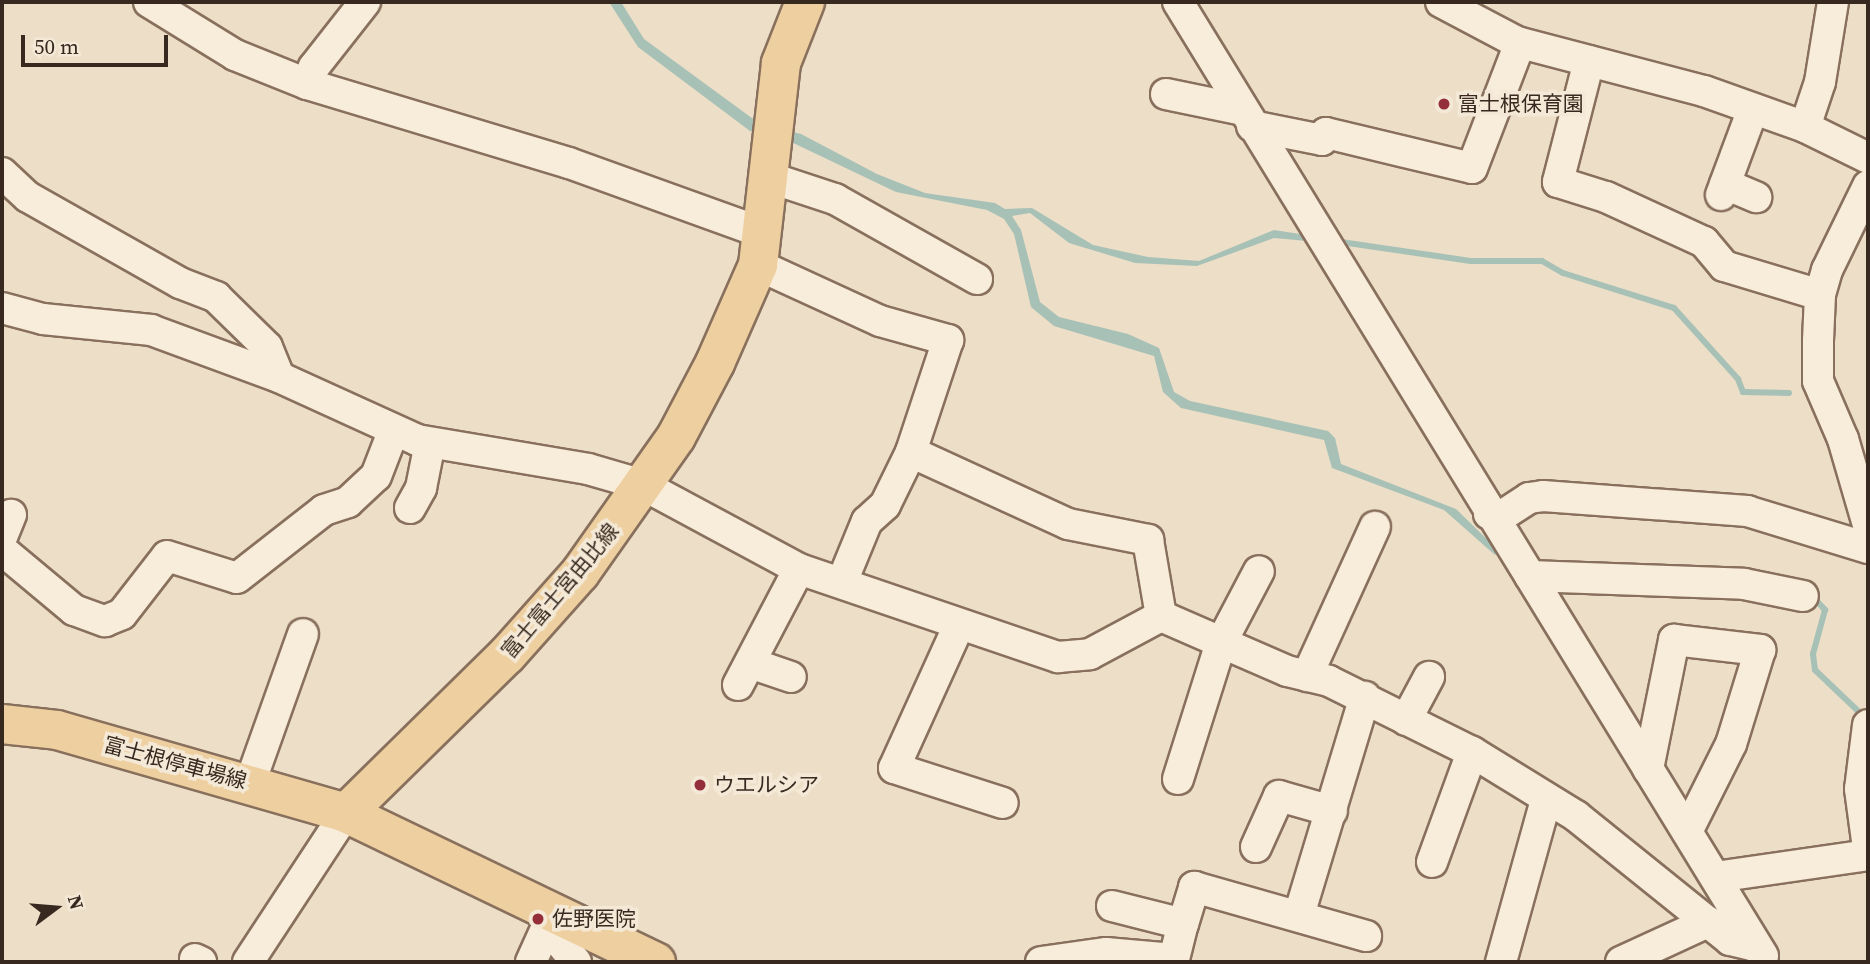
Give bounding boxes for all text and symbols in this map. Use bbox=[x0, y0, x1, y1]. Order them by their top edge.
scale bar bbox=[24, 21, 172, 65]
text: 50 m bbox=[34, 32, 79, 61]
place label: 富士根保育園 bbox=[1458, 91, 1584, 117]
marker: 富士根保育園 bbox=[1436, 96, 1452, 112]
street label: 富士富士宮由比線 bbox=[496, 519, 624, 663]
street label: 富士根停車場線 bbox=[101, 732, 249, 794]
place label: ウエルシア bbox=[714, 772, 819, 798]
marker: ウエルシア bbox=[692, 777, 708, 793]
north arrow bbox=[21, 873, 91, 943]
text: N bbox=[62, 892, 91, 912]
place label: 佐野医院 bbox=[552, 906, 636, 932]
marker: 佐野医院 bbox=[530, 911, 546, 927]

